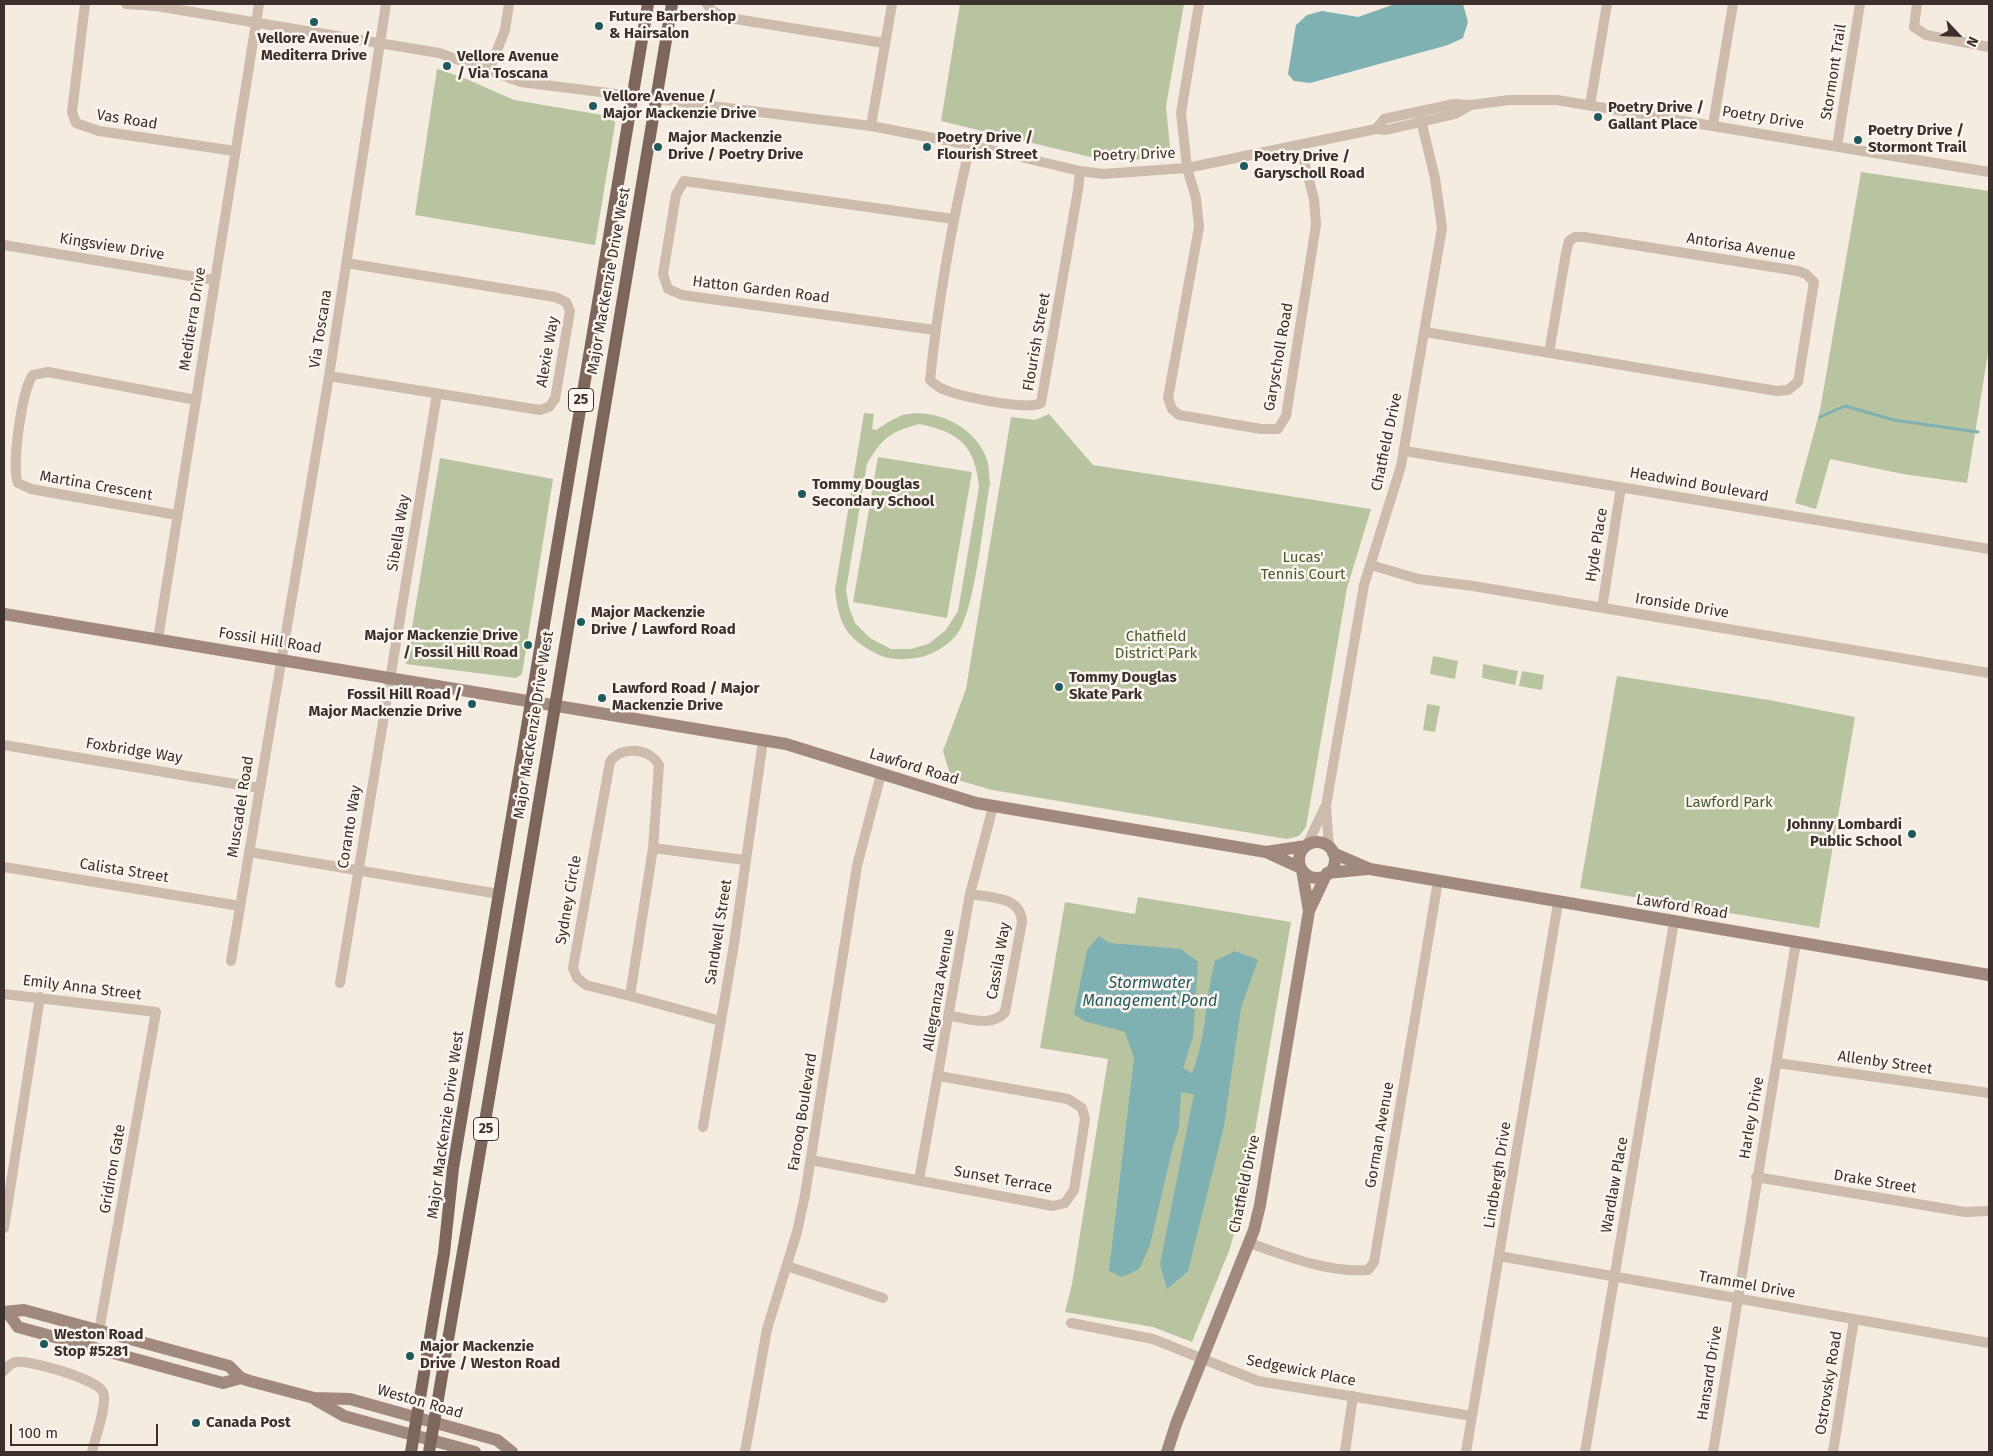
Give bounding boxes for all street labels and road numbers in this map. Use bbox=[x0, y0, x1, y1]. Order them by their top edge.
street label: Stormont Trail bbox=[1818, 23, 1850, 121]
street label: Poetry Drive bbox=[1721, 103, 1805, 133]
street label: Vas Road bbox=[95, 106, 159, 134]
street label: Poetry Drive bbox=[1092, 145, 1176, 165]
street label: Major MacKenzie Drive West bbox=[584, 186, 634, 376]
street label: Antorisa Avenue bbox=[1685, 229, 1797, 265]
street label: Kingsview Drive bbox=[58, 230, 166, 264]
street label: Mediterra Drive bbox=[176, 266, 210, 372]
street label: Hatton Garden Road bbox=[691, 273, 831, 307]
street label: Via Toscana bbox=[306, 288, 336, 370]
street label: Flourish Street bbox=[1019, 291, 1055, 393]
street label: Garyscholl Road bbox=[1261, 301, 1297, 413]
street label: Alexie Way bbox=[533, 315, 563, 389]
road number: 25 bbox=[568, 388, 594, 412]
street label: Chatfield Drive bbox=[1368, 391, 1406, 493]
street label: Headwind Boulevard bbox=[1628, 464, 1770, 506]
street label: Martina Crescent bbox=[38, 467, 154, 505]
street label: Sibella Way bbox=[384, 493, 414, 573]
street label: Hyde Place bbox=[1582, 507, 1612, 583]
street label: Ironside Drive bbox=[1634, 590, 1730, 622]
street label: Fossil Hill Road bbox=[217, 624, 323, 658]
street label: Major MacKenzie Drive West bbox=[510, 630, 558, 820]
street label: Foxbridge Way bbox=[84, 734, 184, 768]
street label: Lawford Road bbox=[867, 745, 961, 789]
street label: Muscadel Road bbox=[224, 755, 258, 859]
street label: Coranto Way bbox=[335, 784, 365, 870]
street label: Sydney Circle bbox=[552, 854, 586, 946]
street label: Calista Street bbox=[78, 855, 170, 887]
street label: Sandwell Street bbox=[702, 878, 736, 986]
street label: Lawford Road bbox=[1635, 891, 1729, 923]
street label: Cassila Way bbox=[983, 921, 1015, 1001]
street label: Allegranza Avenue bbox=[919, 928, 959, 1052]
street label: Emily Anna Street bbox=[22, 972, 142, 1004]
street label: Major MacKenzie Drive West bbox=[424, 1030, 468, 1220]
street label: Allenby Street bbox=[1837, 1047, 1933, 1079]
street label: Farooq Boulevard bbox=[785, 1052, 821, 1172]
street label: Harley Drive bbox=[1736, 1076, 1768, 1160]
street label: Gorman Avenue bbox=[1362, 1080, 1398, 1190]
road number: 25 bbox=[474, 1118, 498, 1140]
street label: Lindbergh Drive bbox=[1481, 1120, 1515, 1230]
street label: Gridiron Gate bbox=[96, 1123, 130, 1215]
street label: Chatfield Drive bbox=[1226, 1133, 1264, 1235]
street label: Wardlaw Place bbox=[1598, 1135, 1632, 1235]
street label: Sunset Terrace bbox=[952, 1162, 1054, 1198]
street label: Drake Street bbox=[1832, 1167, 1918, 1197]
street label: Trammel Drive bbox=[1697, 1268, 1797, 1302]
street label: Hansard Drive bbox=[1694, 1324, 1726, 1422]
street label: Ostrovsky Road bbox=[1812, 1330, 1846, 1436]
street label: Sedgewick Place bbox=[1245, 1352, 1357, 1390]
street label: Weston Road bbox=[375, 1381, 465, 1423]

